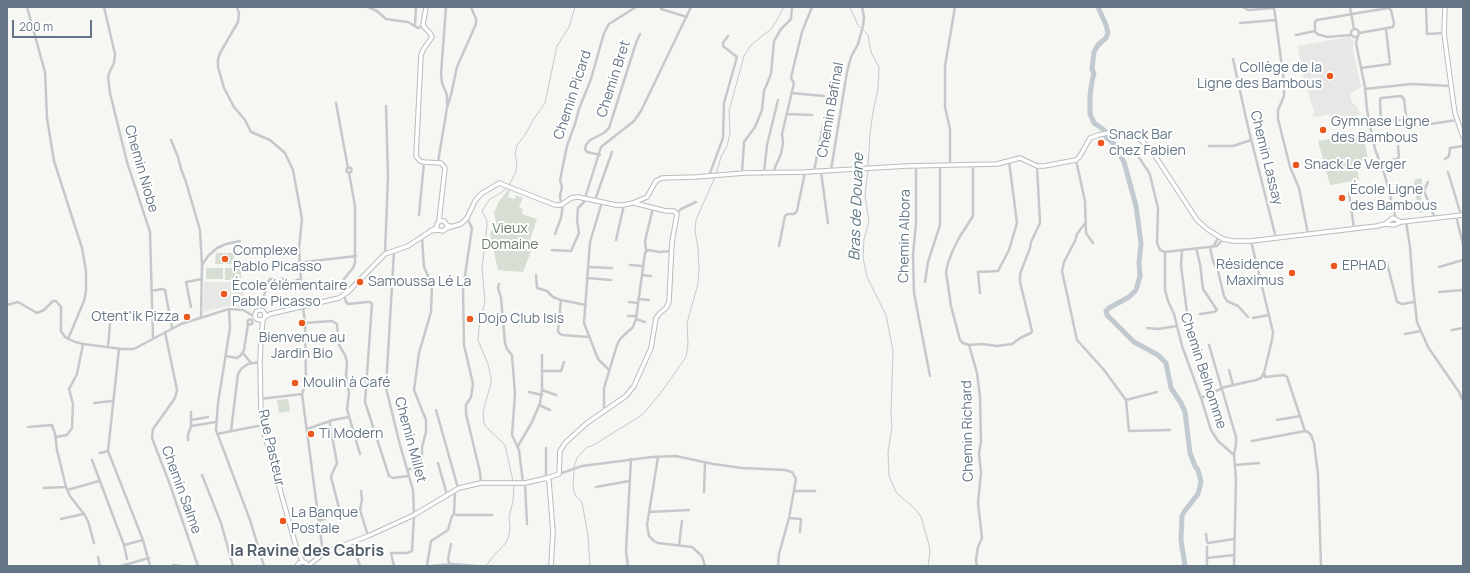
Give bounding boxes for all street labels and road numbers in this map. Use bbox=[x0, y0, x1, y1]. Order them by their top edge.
street label: Chemin Bret bbox=[594, 38, 634, 120]
street label: Chemin Picard bbox=[551, 48, 595, 142]
street label: Chemin Bafinal bbox=[814, 61, 848, 159]
street label: Chemin Lassay bbox=[1246, 109, 1286, 207]
street label: Chemin Niobe bbox=[120, 123, 162, 215]
street label: Chemin Albora bbox=[896, 189, 914, 283]
street label: Chemin Belhomme bbox=[1176, 311, 1230, 431]
street label: Chemin Richard bbox=[959, 380, 977, 482]
street label: Chemin Millet bbox=[391, 395, 429, 485]
street label: Rue Pasteur bbox=[254, 408, 288, 488]
street label: Chemin Salme bbox=[157, 444, 205, 536]

